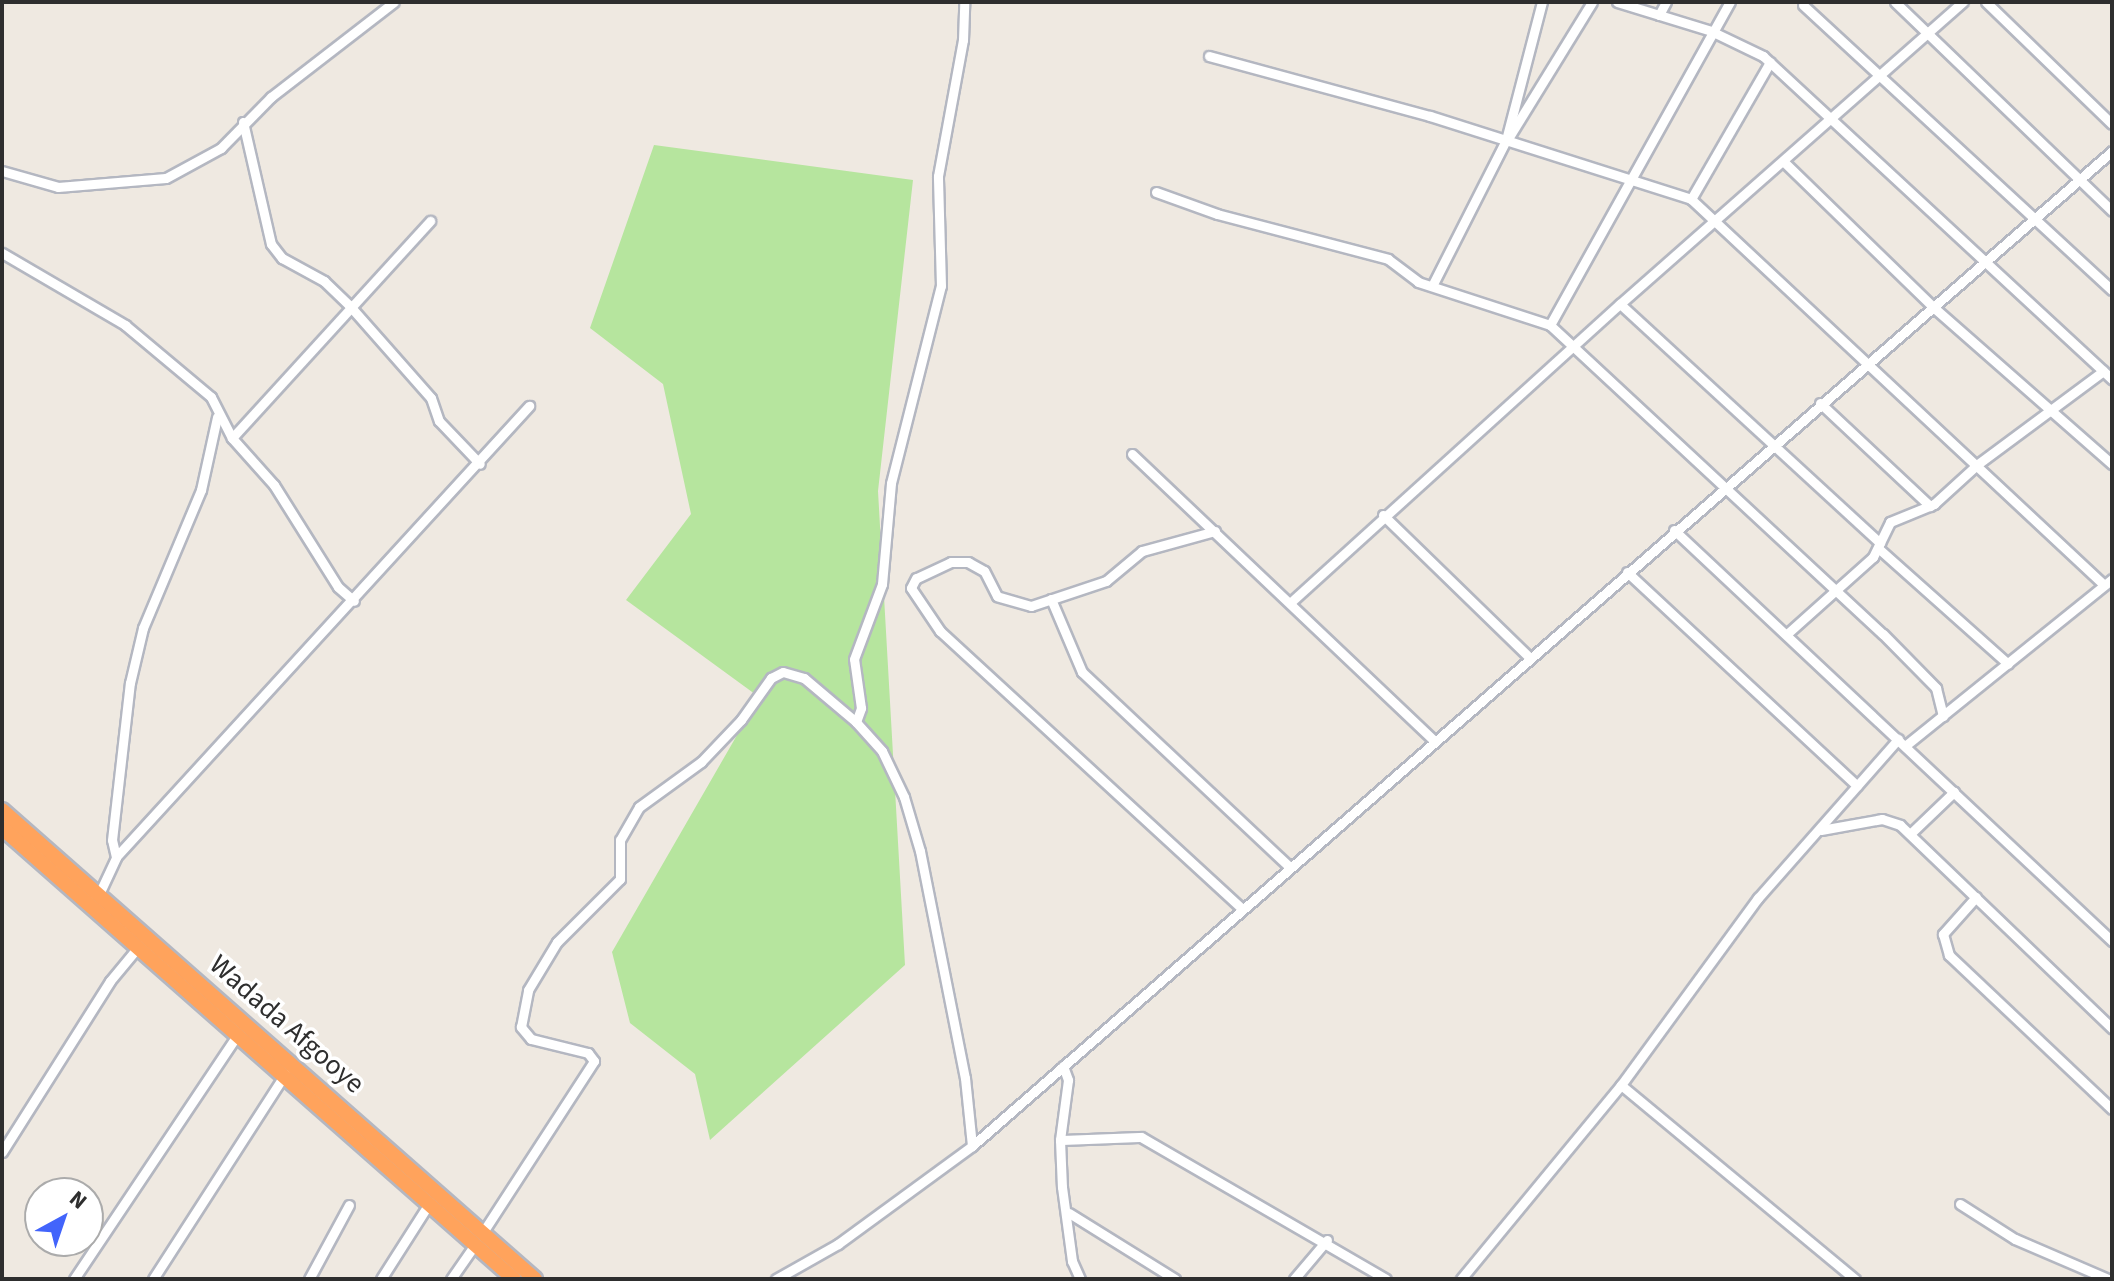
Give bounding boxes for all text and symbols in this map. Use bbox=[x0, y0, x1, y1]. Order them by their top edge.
street label: Wadada Afgooye bbox=[203, 948, 371, 1100]
north arrow bbox=[24, 1177, 104, 1257]
text: N bbox=[62, 1183, 94, 1217]

